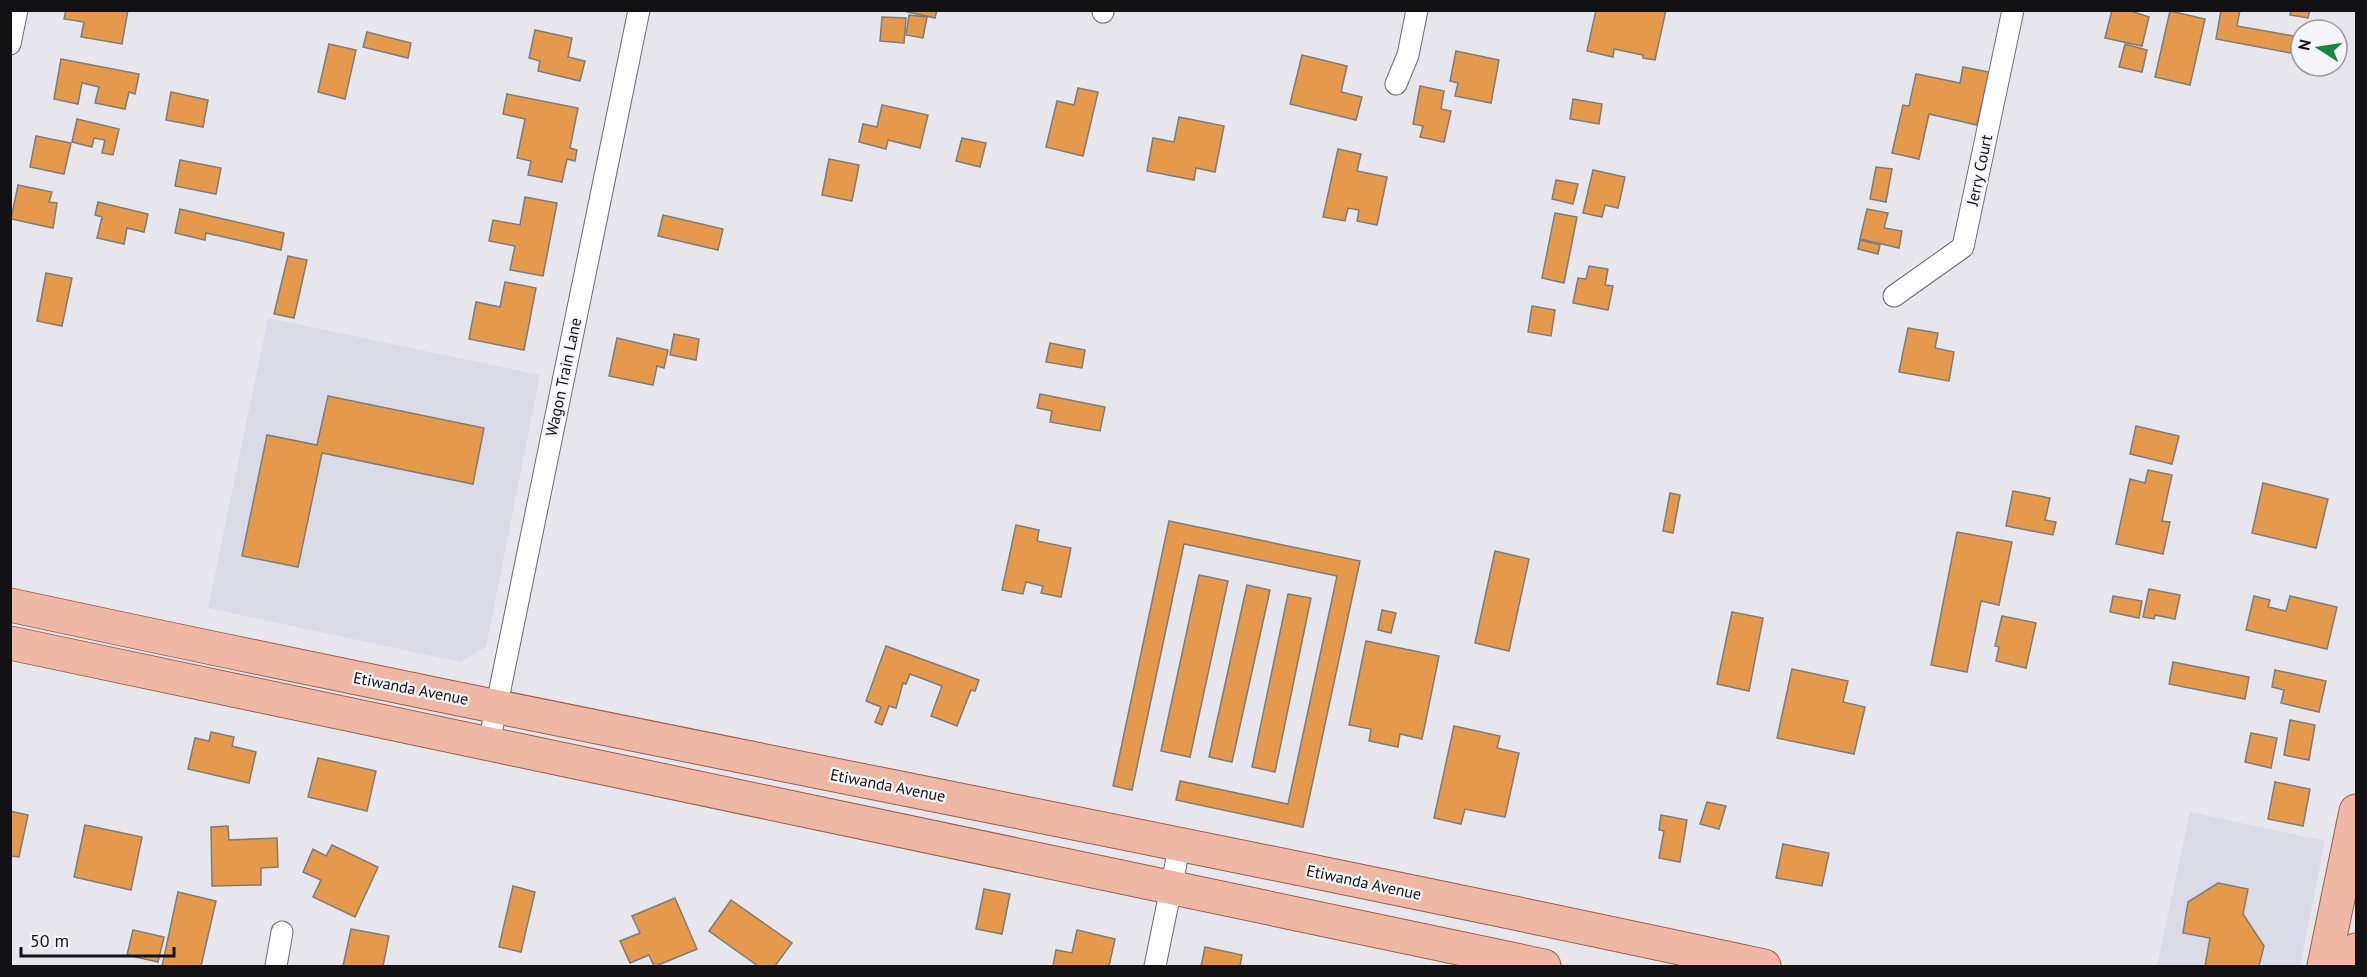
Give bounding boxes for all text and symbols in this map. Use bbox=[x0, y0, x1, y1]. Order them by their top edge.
north arrow bbox=[2289, 18, 2349, 78]
text: N bbox=[2293, 38, 2315, 52]
street label: Jerry Court bbox=[1962, 132, 1996, 208]
street label: Wagon Train Lane bbox=[541, 316, 585, 438]
street label: Etiwanda Avenue bbox=[352, 667, 470, 709]
street label: Etiwanda Avenue bbox=[829, 764, 947, 806]
street label: Etiwanda Avenue bbox=[1305, 860, 1423, 904]
scale bar bbox=[21, 920, 174, 958]
text: 50 m bbox=[30, 929, 69, 952]

